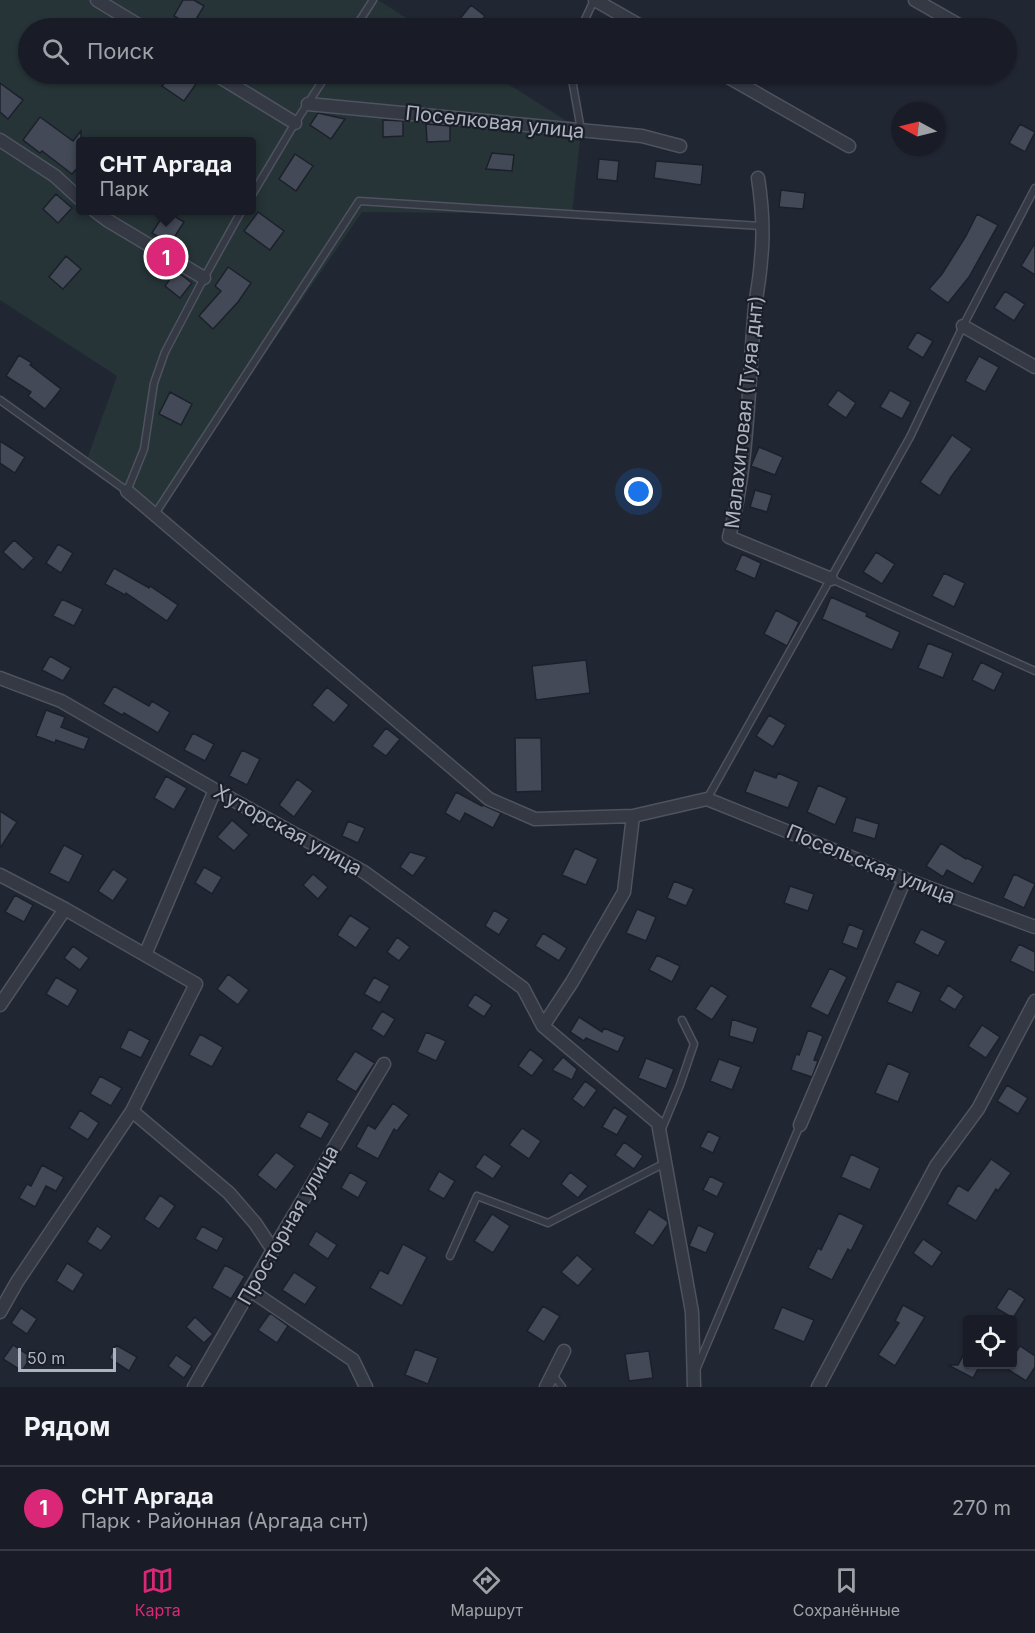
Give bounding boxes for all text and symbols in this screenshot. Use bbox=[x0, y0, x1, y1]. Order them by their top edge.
search box bbox=[18, 18, 1017, 84]
icon: search bbox=[39, 35, 72, 68]
text: Поиск bbox=[87, 38, 154, 64]
street label: Поселковая улица bbox=[404, 101, 586, 143]
north arrow bbox=[891, 102, 945, 156]
popup bbox=[76, 137, 256, 215]
text: СНТ Аргада bbox=[100, 151, 232, 177]
text: Парк bbox=[100, 177, 149, 201]
pin: 1 bbox=[146, 234, 186, 280]
street label: Малахитовая (Туяа днт) bbox=[720, 294, 768, 530]
your location bbox=[624, 477, 653, 506]
street label: Хуторская улица bbox=[210, 779, 366, 881]
street label: Посельская улица bbox=[783, 819, 959, 909]
street label: Просторная улица bbox=[233, 1141, 343, 1309]
map controls bbox=[963, 1315, 1017, 1369]
button: locate bbox=[963, 1315, 1017, 1369]
scale bar bbox=[18, 1345, 116, 1372]
text: 50 m bbox=[27, 1348, 65, 1368]
text: Рядом bbox=[24, 1411, 110, 1442]
text: СНТ Аргада bbox=[81, 1483, 214, 1509]
text: 1 bbox=[39, 1496, 48, 1520]
text: 270 m bbox=[952, 1496, 1011, 1520]
text: Парк · Районная (Аргада снт) bbox=[81, 1509, 369, 1533]
tab: Карта bbox=[135, 1564, 181, 1620]
tab: Маршрут bbox=[450, 1564, 523, 1620]
tab: Сохранённые bbox=[793, 1564, 900, 1620]

